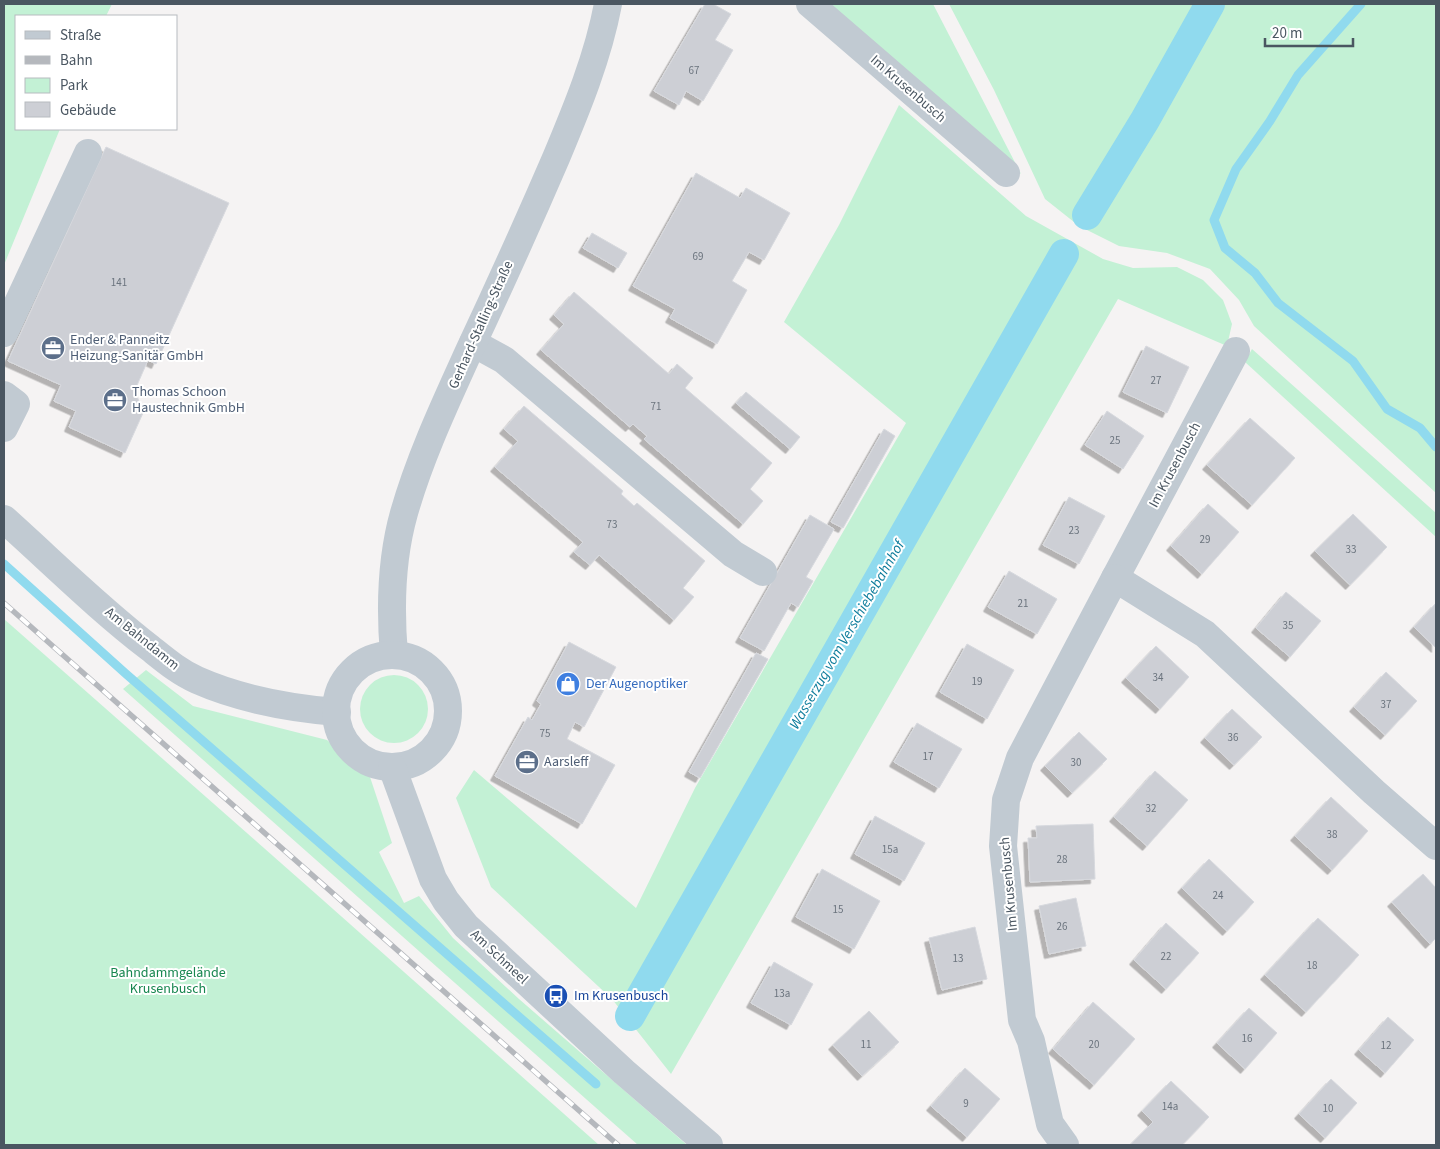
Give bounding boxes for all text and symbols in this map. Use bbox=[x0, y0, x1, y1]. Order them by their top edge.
legend bbox=[15, 15, 178, 130]
scale bar bbox=[1265, 15, 1352, 47]
text: 20 m bbox=[1272, 23, 1302, 44]
text: Straße bbox=[60, 25, 101, 46]
text: Bahn bbox=[60, 50, 93, 71]
street label: Im Krusenbusch bbox=[866, 50, 950, 128]
house number: 67 bbox=[689, 63, 699, 78]
text: Park bbox=[60, 75, 89, 96]
text: Gebäude bbox=[60, 100, 116, 121]
house number: 69 bbox=[693, 249, 703, 264]
street label: Gerhard-Stalling-Straße bbox=[444, 258, 518, 392]
house number: 141 bbox=[111, 275, 127, 290]
place label: Ender & Panneitz Heizung-Sanitär GmbH bbox=[70, 330, 204, 366]
office icon: Ender & Panneitz Heizung-Sanitär GmbH bbox=[40, 335, 66, 361]
house number: 27 bbox=[1151, 373, 1161, 388]
place label: Thomas Schoon Haustechnik GmbH bbox=[132, 382, 245, 418]
office icon: Thomas Schoon Haustechnik GmbH bbox=[102, 387, 128, 413]
house number: 71 bbox=[651, 399, 661, 414]
street label: Im Krusenbusch bbox=[1144, 419, 1206, 511]
house number: 25 bbox=[1110, 433, 1120, 448]
house number: 73 bbox=[607, 517, 617, 532]
house number: 23 bbox=[1069, 523, 1079, 538]
house number: 29 bbox=[1200, 532, 1210, 547]
water label: Wasserzug vom Verschiebebahnhof bbox=[784, 535, 911, 733]
house number: 33 bbox=[1346, 542, 1356, 557]
house number: 21 bbox=[1018, 596, 1028, 611]
street label: Am Bahndamm bbox=[100, 603, 184, 675]
house number: 35 bbox=[1283, 618, 1293, 633]
house number: 34 bbox=[1153, 670, 1164, 685]
shop icon: Der Augenoptiker bbox=[555, 671, 581, 697]
place label: Der Augenoptiker bbox=[586, 674, 688, 694]
house number: 19 bbox=[972, 674, 982, 689]
house number: 37 bbox=[1381, 697, 1391, 712]
house number: 75 bbox=[540, 726, 550, 741]
house number: 36 bbox=[1228, 730, 1239, 745]
office icon: Aarsleff bbox=[514, 749, 540, 775]
house number: 17 bbox=[923, 749, 933, 764]
place label: Aarsleff bbox=[544, 752, 589, 772]
house number: 30 bbox=[1071, 755, 1081, 770]
house number: 32 bbox=[1146, 801, 1156, 816]
house number: 38 bbox=[1327, 827, 1338, 842]
street label: Im Krusenbusch bbox=[995, 836, 1023, 932]
house number: 15a bbox=[882, 842, 898, 857]
house number: 28 bbox=[1057, 852, 1068, 867]
house number: 24 bbox=[1213, 888, 1224, 903]
house number: 15 bbox=[833, 902, 843, 917]
house number: 26 bbox=[1057, 919, 1068, 934]
street label: Am Schmeel bbox=[466, 925, 533, 989]
house number: 22 bbox=[1161, 949, 1171, 964]
house number: 13 bbox=[953, 951, 963, 966]
house number: 18 bbox=[1307, 958, 1318, 973]
park label: Bahndammgelände Krusenbusch bbox=[110, 963, 226, 999]
bus stop icon: Im Krusenbusch bbox=[543, 983, 569, 1009]
place label: Im Krusenbusch bbox=[574, 986, 668, 1006]
house number: 13a bbox=[774, 986, 790, 1001]
house number: 16 bbox=[1242, 1031, 1253, 1046]
house number: 11 bbox=[861, 1037, 871, 1052]
house number: 20 bbox=[1089, 1037, 1099, 1052]
house number: 12 bbox=[1381, 1038, 1391, 1053]
house number: 9 bbox=[963, 1096, 969, 1111]
house number: 14a bbox=[1162, 1099, 1178, 1114]
house number: 10 bbox=[1323, 1101, 1333, 1116]

